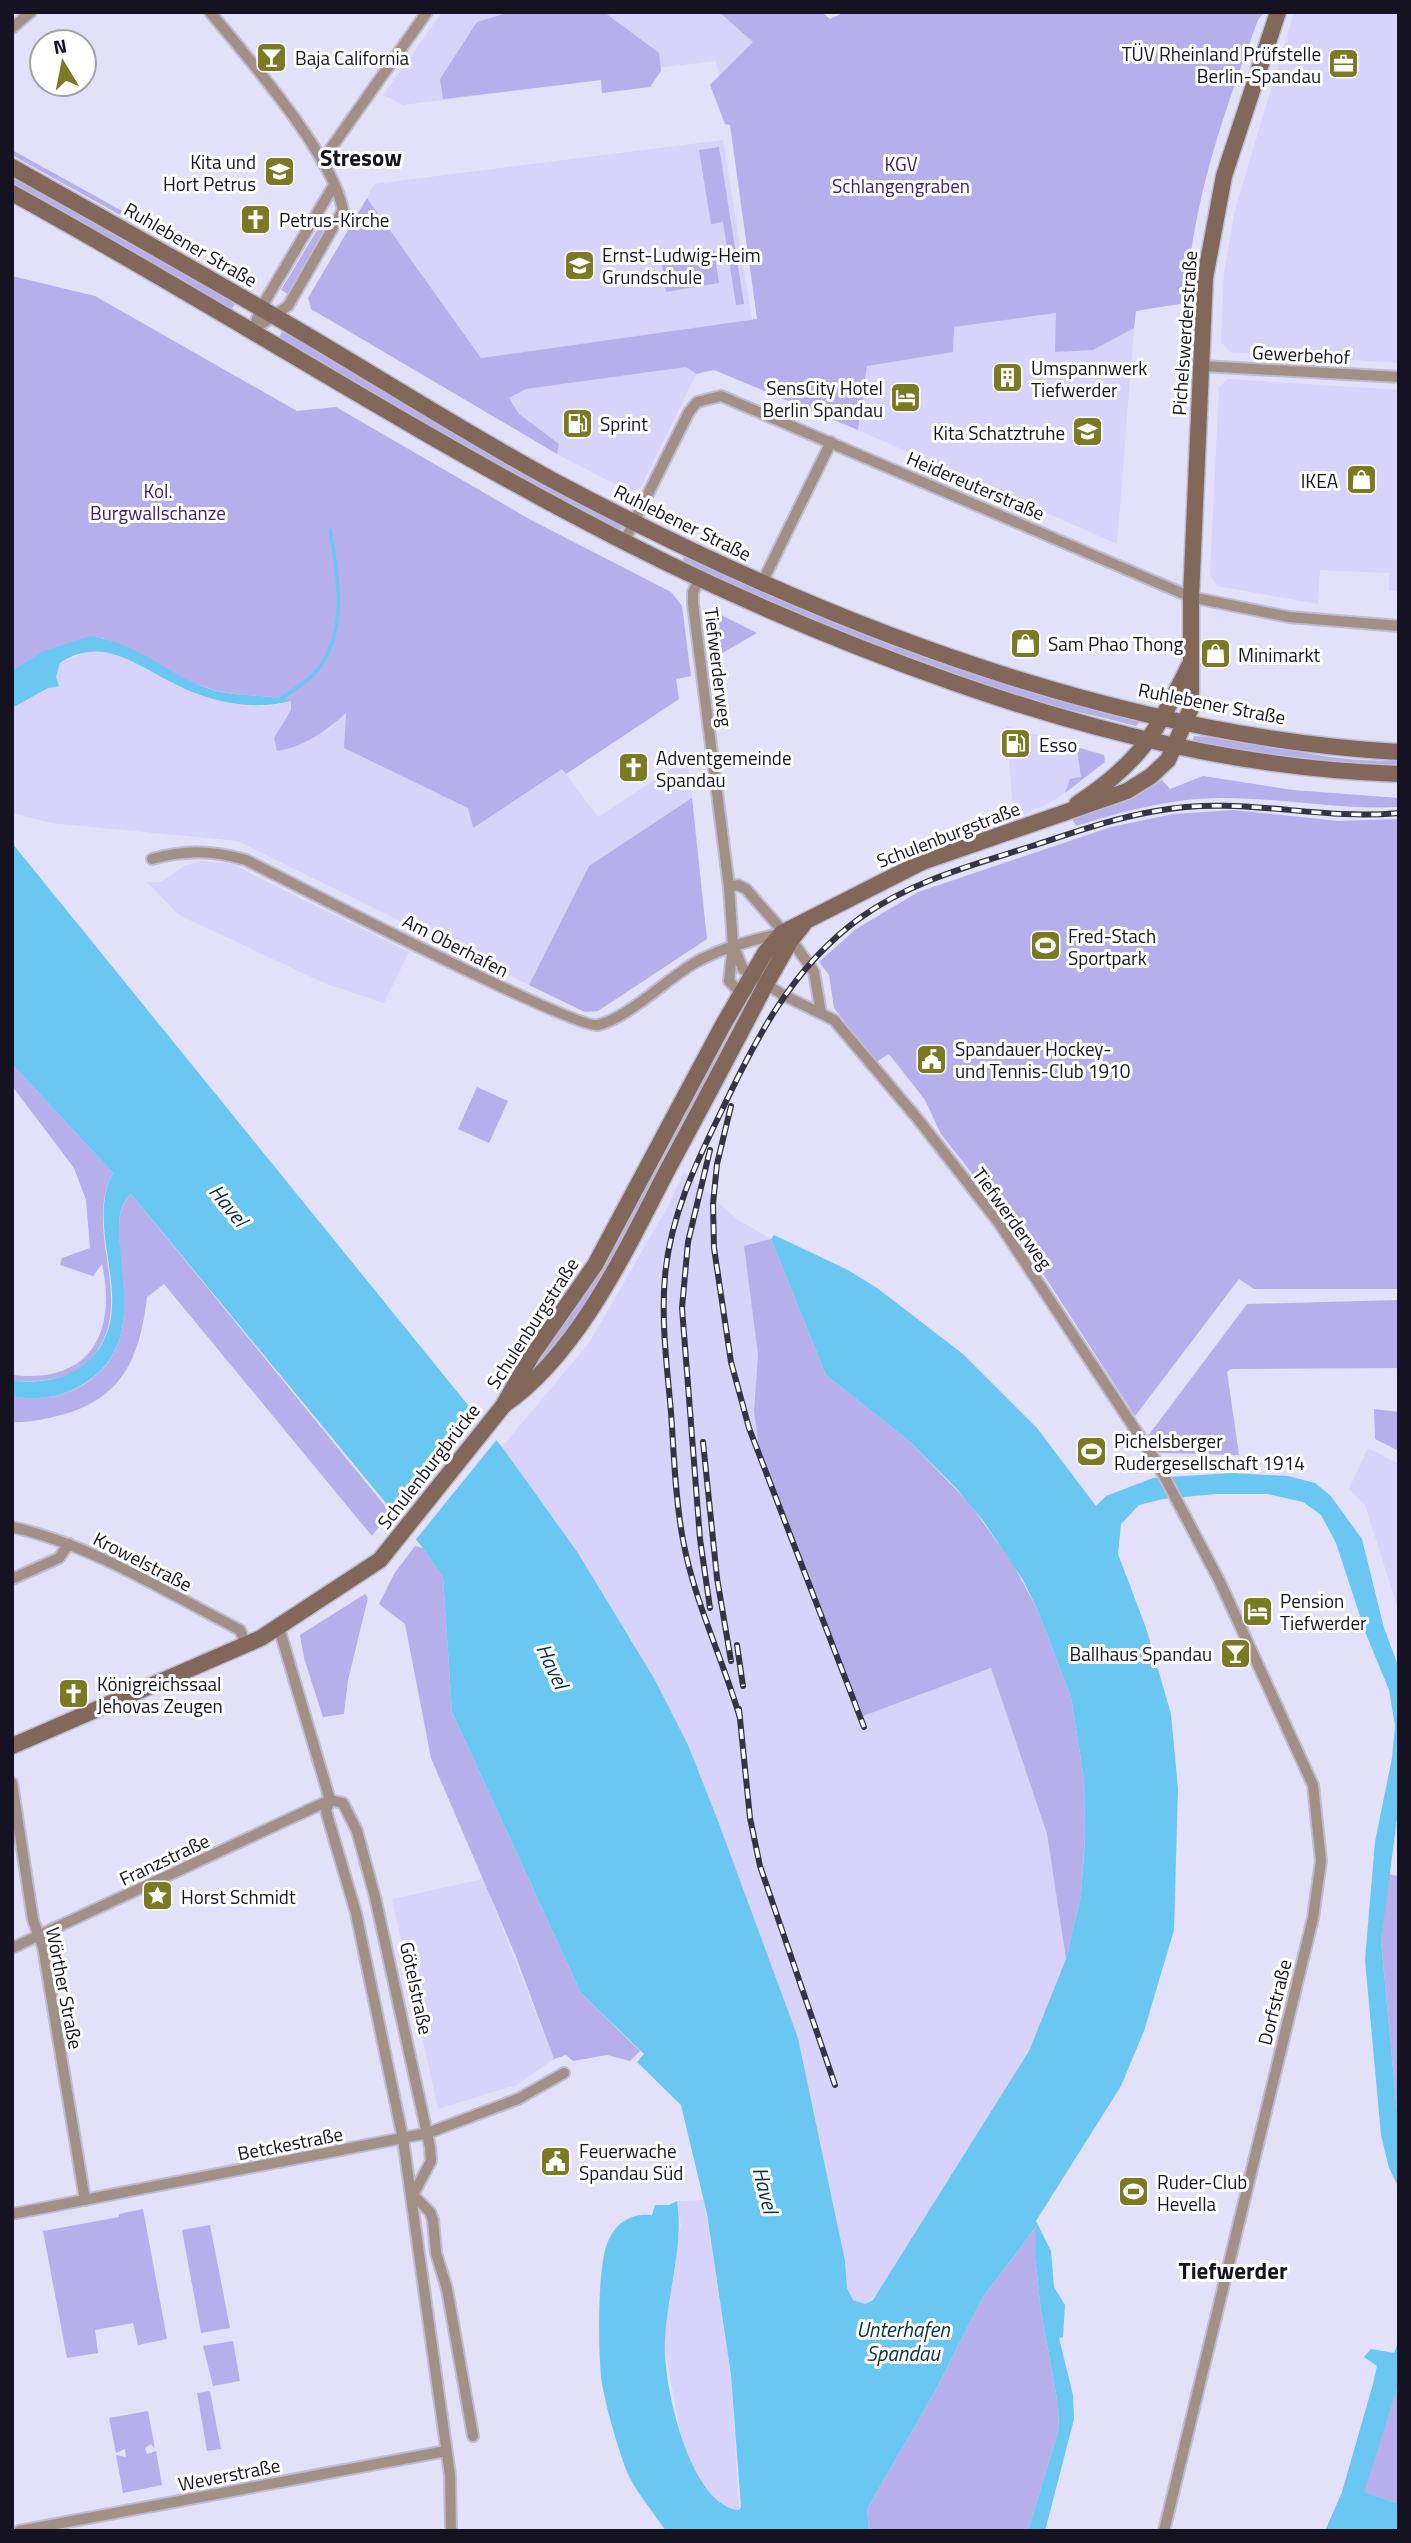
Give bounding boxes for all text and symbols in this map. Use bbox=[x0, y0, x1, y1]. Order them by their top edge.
north arrow bbox=[28, 28, 98, 98]
text: N bbox=[51, 30, 69, 61]
place label: TÜV Rheinland Prüfstelle Berlin-Spandau bbox=[1122, 39, 1321, 90]
bar icon: Baja California bbox=[255, 40, 289, 74]
place label: Baja California bbox=[295, 43, 410, 72]
office icon: TÜV Rheinland Prüfstelle Berlin-Spandau bbox=[1327, 47, 1361, 81]
district label: Stresow bbox=[320, 140, 402, 175]
place label: Kita und Hort Petrus bbox=[163, 147, 256, 198]
park label: KGV Schlangengraben bbox=[832, 149, 970, 200]
school or university icon: Kita und Hort Petrus bbox=[262, 155, 296, 189]
street label: Ruhlebener Straße bbox=[119, 194, 263, 294]
church icon: Petrus-Kirche bbox=[239, 202, 273, 236]
place label: Petrus-Kirche bbox=[279, 205, 389, 234]
place label: Ernst-Ludwig-Heim Grundschule bbox=[602, 240, 761, 291]
school or university icon: Ernst-Ludwig-Heim Grundschule bbox=[562, 248, 596, 282]
street label: Pichelswerderstraße bbox=[1164, 250, 1204, 416]
street label: Gewerbehof bbox=[1251, 337, 1351, 371]
place label: Umspannwerk Tiefwerder bbox=[1031, 353, 1147, 404]
building icon: Umspannwerk Tiefwerder bbox=[991, 361, 1025, 395]
place label: SensCity Hotel Berlin Spandau bbox=[763, 373, 883, 424]
hotel icon: SensCity Hotel Berlin Spandau bbox=[889, 381, 923, 415]
fuel station icon: Sprint bbox=[560, 406, 594, 440]
place label: Sprint bbox=[600, 409, 648, 438]
school or university icon: Kita Schatztruhe bbox=[1071, 415, 1105, 449]
place label: Kita Schatztruhe bbox=[933, 418, 1065, 447]
street label: Heidereuterstraße bbox=[903, 443, 1049, 527]
shop icon: IKEA bbox=[1344, 463, 1378, 497]
place label: IKEA bbox=[1301, 466, 1338, 495]
park label: Kol. Burgwallschanze bbox=[90, 476, 226, 527]
street label: Ruhlebener Straße bbox=[609, 476, 757, 568]
street label: Tiefwerderweg bbox=[697, 606, 741, 729]
shop icon: Sam Phao Thong bbox=[1008, 626, 1042, 660]
place label: Sam Phao Thong bbox=[1048, 629, 1184, 658]
shop icon: Minimarkt bbox=[1198, 637, 1232, 671]
place label: Minimarkt bbox=[1238, 640, 1321, 669]
street label: Ruhlebener Straße bbox=[1136, 675, 1288, 731]
fuel station icon: Esso bbox=[999, 727, 1033, 761]
place label: Esso bbox=[1039, 730, 1077, 759]
place label: Adventgemeinde Spandau bbox=[656, 743, 792, 794]
church icon: Adventgemeinde Spandau bbox=[616, 751, 650, 785]
street label: Schulenburgstraße bbox=[872, 793, 1024, 875]
street label: Am Oberhafen bbox=[398, 906, 514, 984]
place label: Fred-Stach Sportpark bbox=[1068, 921, 1156, 972]
sports icon: Fred-Stach Sportpark bbox=[1028, 929, 1062, 963]
place label: Spandauer Hockey- und Tennis-Club 1910 bbox=[955, 1034, 1130, 1085]
public building icon: Spandauer Hockey- und Tennis-Club 1910 bbox=[915, 1042, 949, 1076]
street label: Tiefwerderweg bbox=[966, 1161, 1060, 1275]
water label: Havel bbox=[202, 1177, 258, 1235]
street label: Schulenburgstraße bbox=[479, 1252, 585, 1394]
street label: Schulenburgbrücke bbox=[370, 1397, 486, 1535]
place label: Pichelsberger Rudergesellschaft 1914 bbox=[1114, 1426, 1305, 1477]
sports icon: Pichelsberger Rudergesellschaft 1914 bbox=[1074, 1434, 1108, 1468]
street label: Krowelstraße bbox=[89, 1524, 197, 1598]
place label: Pension Tiefwerder bbox=[1280, 1586, 1367, 1637]
hotel icon: Pension Tiefwerder bbox=[1240, 1594, 1274, 1628]
bar icon: Ballhaus Spandau bbox=[1218, 1636, 1252, 1670]
water label: Havel bbox=[529, 1638, 578, 1696]
place label: Ballhaus Spandau bbox=[1069, 1639, 1212, 1668]
place label: Königreichssaal Jehovas Zeugen bbox=[97, 1669, 223, 1720]
church icon: Königreichssaal Jehovas Zeugen bbox=[57, 1677, 91, 1711]
street label: Franzstraße bbox=[114, 1825, 214, 1893]
place icon: Horst Schmidt bbox=[141, 1879, 175, 1913]
place label: Horst Schmidt bbox=[181, 1882, 296, 1911]
street label: Wörther Straße bbox=[39, 1925, 91, 2051]
street label: Götelstraße bbox=[393, 1939, 441, 2037]
street label: Dorfstraße bbox=[1249, 1956, 1299, 2048]
street label: Betckestraße bbox=[235, 2119, 345, 2167]
place label: Feuerwache Spandau Süd bbox=[579, 2136, 683, 2187]
public building icon: Feuerwache Spandau Süd bbox=[539, 2144, 573, 2178]
water label: Havel bbox=[745, 2163, 788, 2219]
place label: Ruder-Club Hevella bbox=[1157, 2167, 1247, 2218]
sports icon: Ruder-Club Hevella bbox=[1117, 2175, 1151, 2209]
district label: Tiefwerder bbox=[1179, 2253, 1288, 2288]
water label: Unterhafen Spandau bbox=[856, 2313, 950, 2369]
street label: Weverstraße bbox=[176, 2450, 282, 2498]

